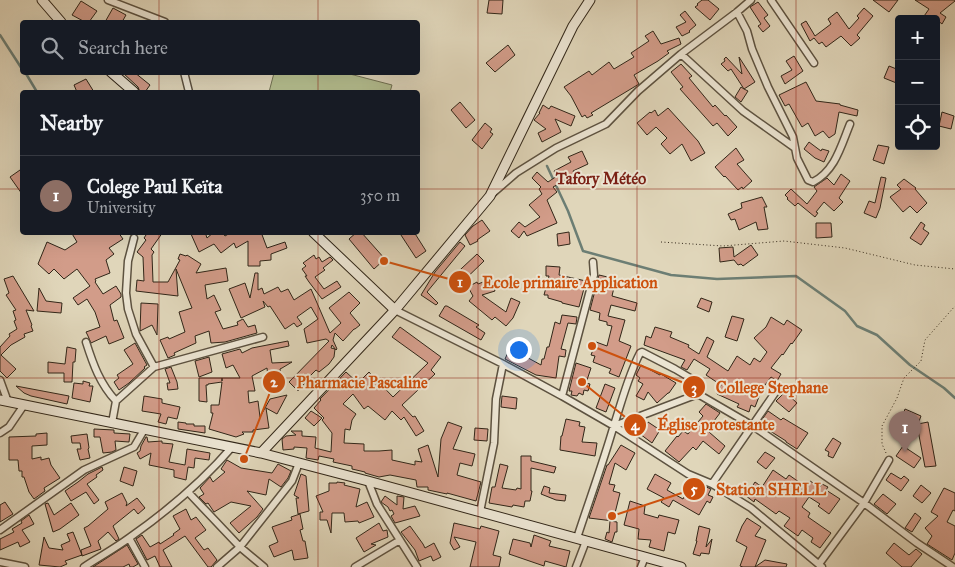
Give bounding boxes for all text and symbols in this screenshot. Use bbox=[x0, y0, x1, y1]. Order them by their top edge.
map controls bbox=[895, 15, 940, 150]
button: + bbox=[895, 15, 940, 60]
search box bbox=[20, 20, 420, 75]
icon: search bbox=[38, 34, 66, 62]
text: Search here bbox=[78, 36, 168, 59]
button: − bbox=[895, 60, 940, 105]
button: locate bbox=[895, 105, 940, 150]
text: Nearby bbox=[40, 110, 103, 136]
district label: Tafory Météo bbox=[555, 169, 646, 189]
text: Colege Paul Keïta bbox=[87, 175, 222, 198]
text: 1 bbox=[53, 186, 59, 205]
text: 350 m bbox=[360, 186, 400, 205]
text: University bbox=[87, 198, 156, 217]
callout: Ecole primaire Application bbox=[448, 266, 668, 297]
text: 1 bbox=[457, 273, 463, 291]
text: Ecole primaire Application bbox=[482, 273, 658, 293]
your location bbox=[506, 337, 532, 363]
callout: Pharmacie Pascaline bbox=[262, 367, 438, 398]
callout: College Stephane bbox=[681, 372, 839, 403]
text: 2 bbox=[270, 373, 278, 391]
text: Pharmacie Pascaline bbox=[296, 373, 428, 392]
text: College Stephane bbox=[716, 378, 828, 398]
text: 3 bbox=[691, 379, 697, 398]
callout: Église protestante bbox=[622, 409, 784, 440]
pin: 1 bbox=[889, 411, 921, 452]
text: Église protestante bbox=[657, 413, 775, 435]
text: 4 bbox=[631, 416, 640, 435]
callout: Station SHELL bbox=[681, 474, 836, 505]
text: 5 bbox=[691, 480, 698, 498]
text: Station SHELL bbox=[716, 480, 826, 499]

